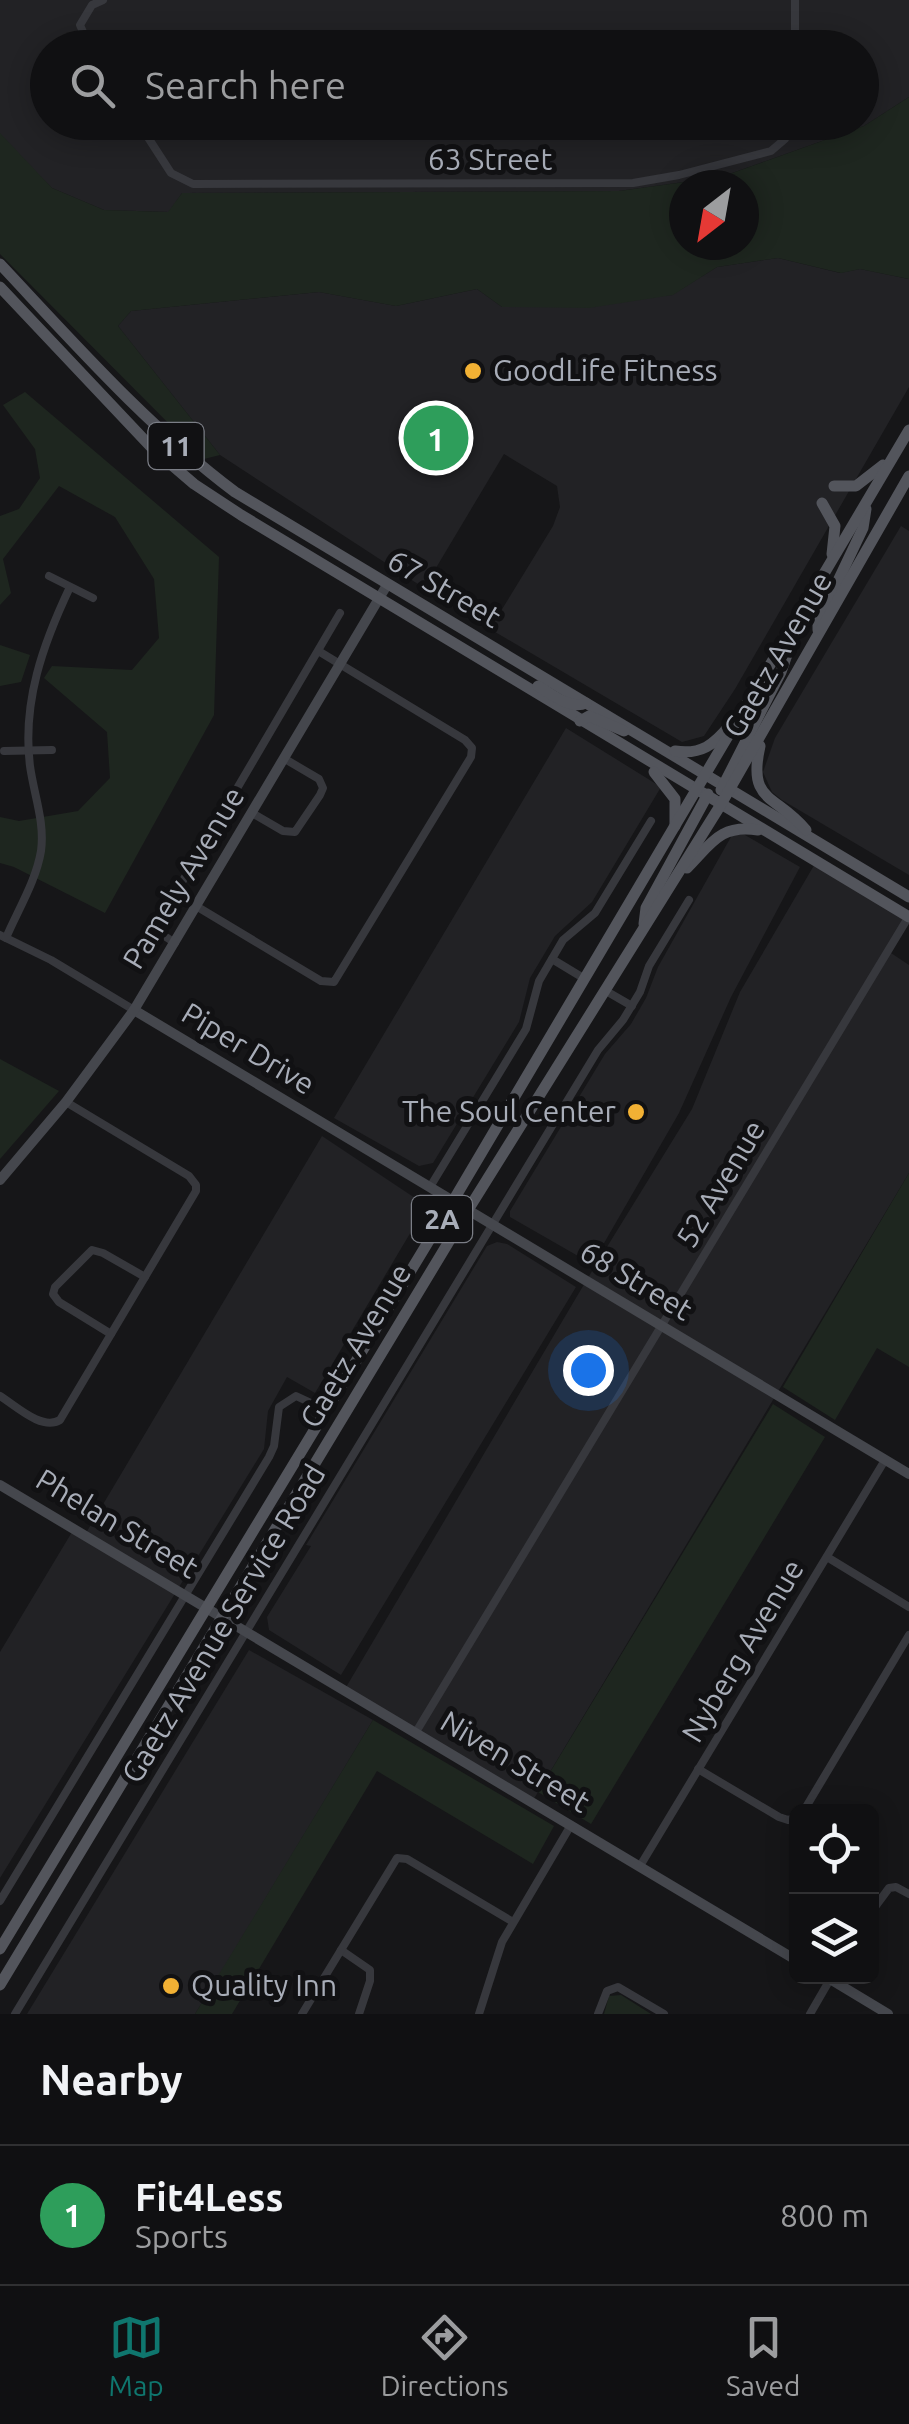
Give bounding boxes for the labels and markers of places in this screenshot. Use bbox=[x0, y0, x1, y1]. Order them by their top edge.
place label: GoodLife Fitness bbox=[493, 353, 718, 387]
marker: GoodLife Fitness bbox=[462, 360, 484, 382]
pin: 1 bbox=[404, 400, 468, 476]
place label: The Soul Center bbox=[402, 1094, 617, 1128]
marker: The Soul Center bbox=[625, 1101, 647, 1123]
place label: Quality Inn bbox=[191, 1968, 337, 2002]
marker: Quality Inn bbox=[160, 1975, 182, 1997]

